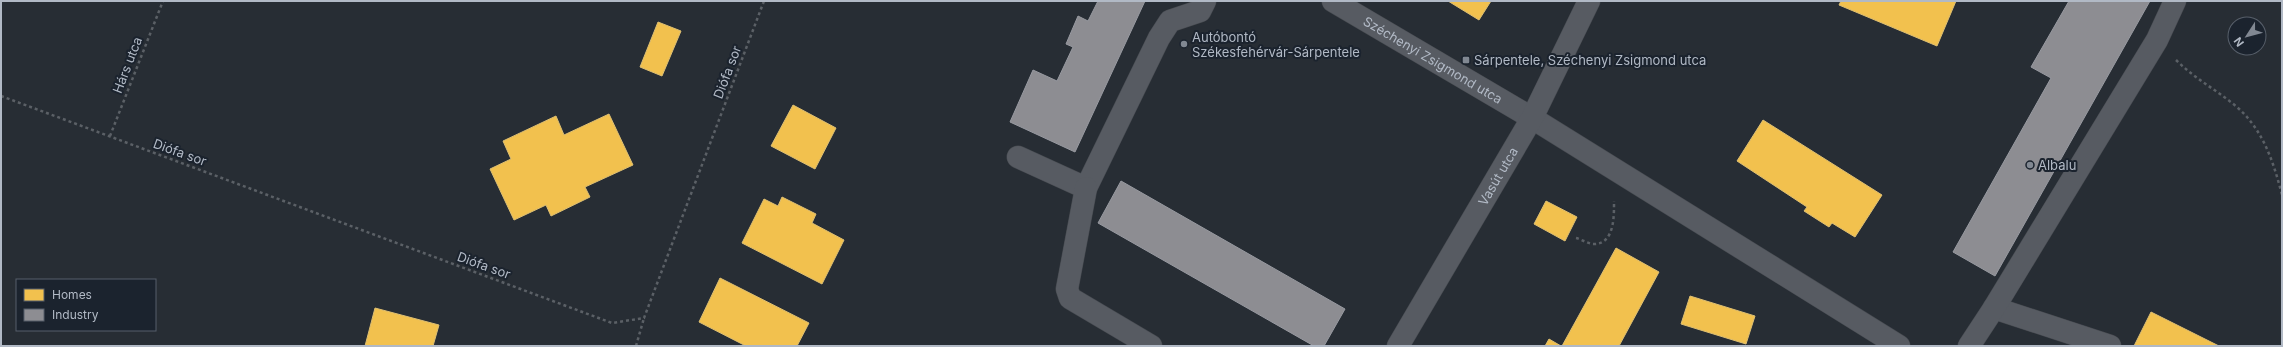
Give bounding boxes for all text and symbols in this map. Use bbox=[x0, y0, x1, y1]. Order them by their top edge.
street label: Széchenyi Zsigmond utca bbox=[1361, 13, 1505, 107]
north arrow bbox=[2227, 16, 2267, 56]
place label: Autóbontó Székesfehérvár-Sárpentele bbox=[1192, 29, 1360, 60]
text: N bbox=[2231, 34, 2247, 49]
street label: Hárs utca bbox=[109, 35, 145, 95]
marker: Autóbontó Székesfehérvár-Sárpentele bbox=[1179, 39, 1189, 49]
street label: Diófa sor bbox=[710, 43, 744, 101]
place label: Sárpentele, Széchenyi Zsigmond utca bbox=[1474, 52, 1706, 68]
marker: Sárpentele, Széchenyi Zsigmond utca bbox=[1461, 55, 1471, 65]
street label: Diófa sor bbox=[151, 135, 209, 169]
street label: Vasút utca bbox=[1475, 144, 1521, 208]
place label: Albalu bbox=[2038, 157, 2076, 173]
marker: Albalu bbox=[2025, 160, 2035, 170]
street label: Diófa sor bbox=[455, 248, 513, 282]
legend bbox=[16, 279, 156, 331]
text: Homes bbox=[52, 287, 92, 302]
text: Industry bbox=[52, 307, 99, 322]

